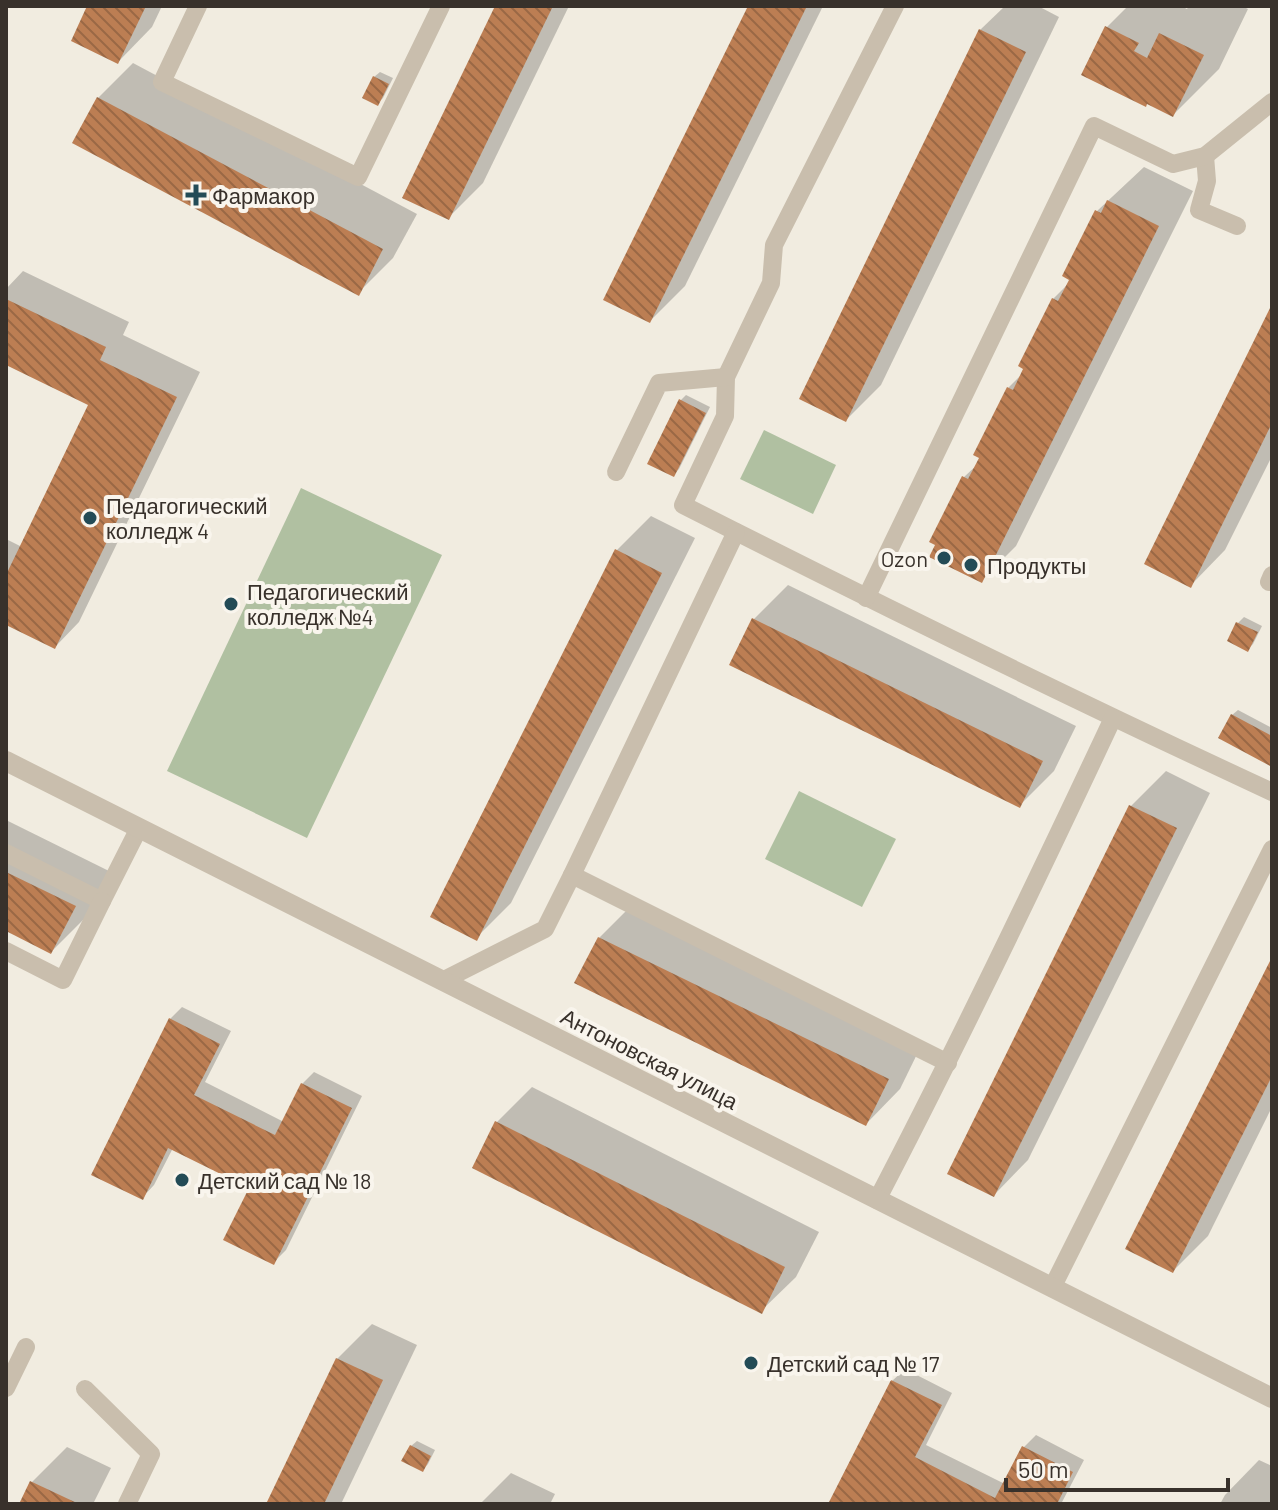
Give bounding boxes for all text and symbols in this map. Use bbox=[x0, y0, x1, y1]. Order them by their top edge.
place label: Фармакор bbox=[212, 182, 315, 209]
marker: Фармакор bbox=[187, 186, 205, 204]
place label: Педагогический колледж 4 bbox=[106, 492, 268, 544]
marker: Педагогический колледж 4 bbox=[81, 509, 99, 527]
place label: Ozon bbox=[881, 545, 928, 571]
marker: Ozon bbox=[935, 549, 953, 567]
place label: Продукты bbox=[987, 552, 1086, 579]
marker: Продукты bbox=[962, 556, 980, 574]
place label: Педагогический колледж №4 bbox=[247, 578, 409, 630]
marker: Педагогический колледж №4 bbox=[222, 595, 240, 613]
street label: Антоновская улица bbox=[557, 1002, 743, 1115]
place label: Детский сад № 18 bbox=[198, 1167, 371, 1194]
marker: Детский сад № 18 bbox=[173, 1171, 191, 1189]
place label: Детский сад № 17 bbox=[767, 1350, 939, 1377]
marker: Детский сад № 17 bbox=[742, 1354, 760, 1372]
scale bar bbox=[1006, 1442, 1228, 1492]
text: 50 m bbox=[1018, 1454, 1069, 1483]

